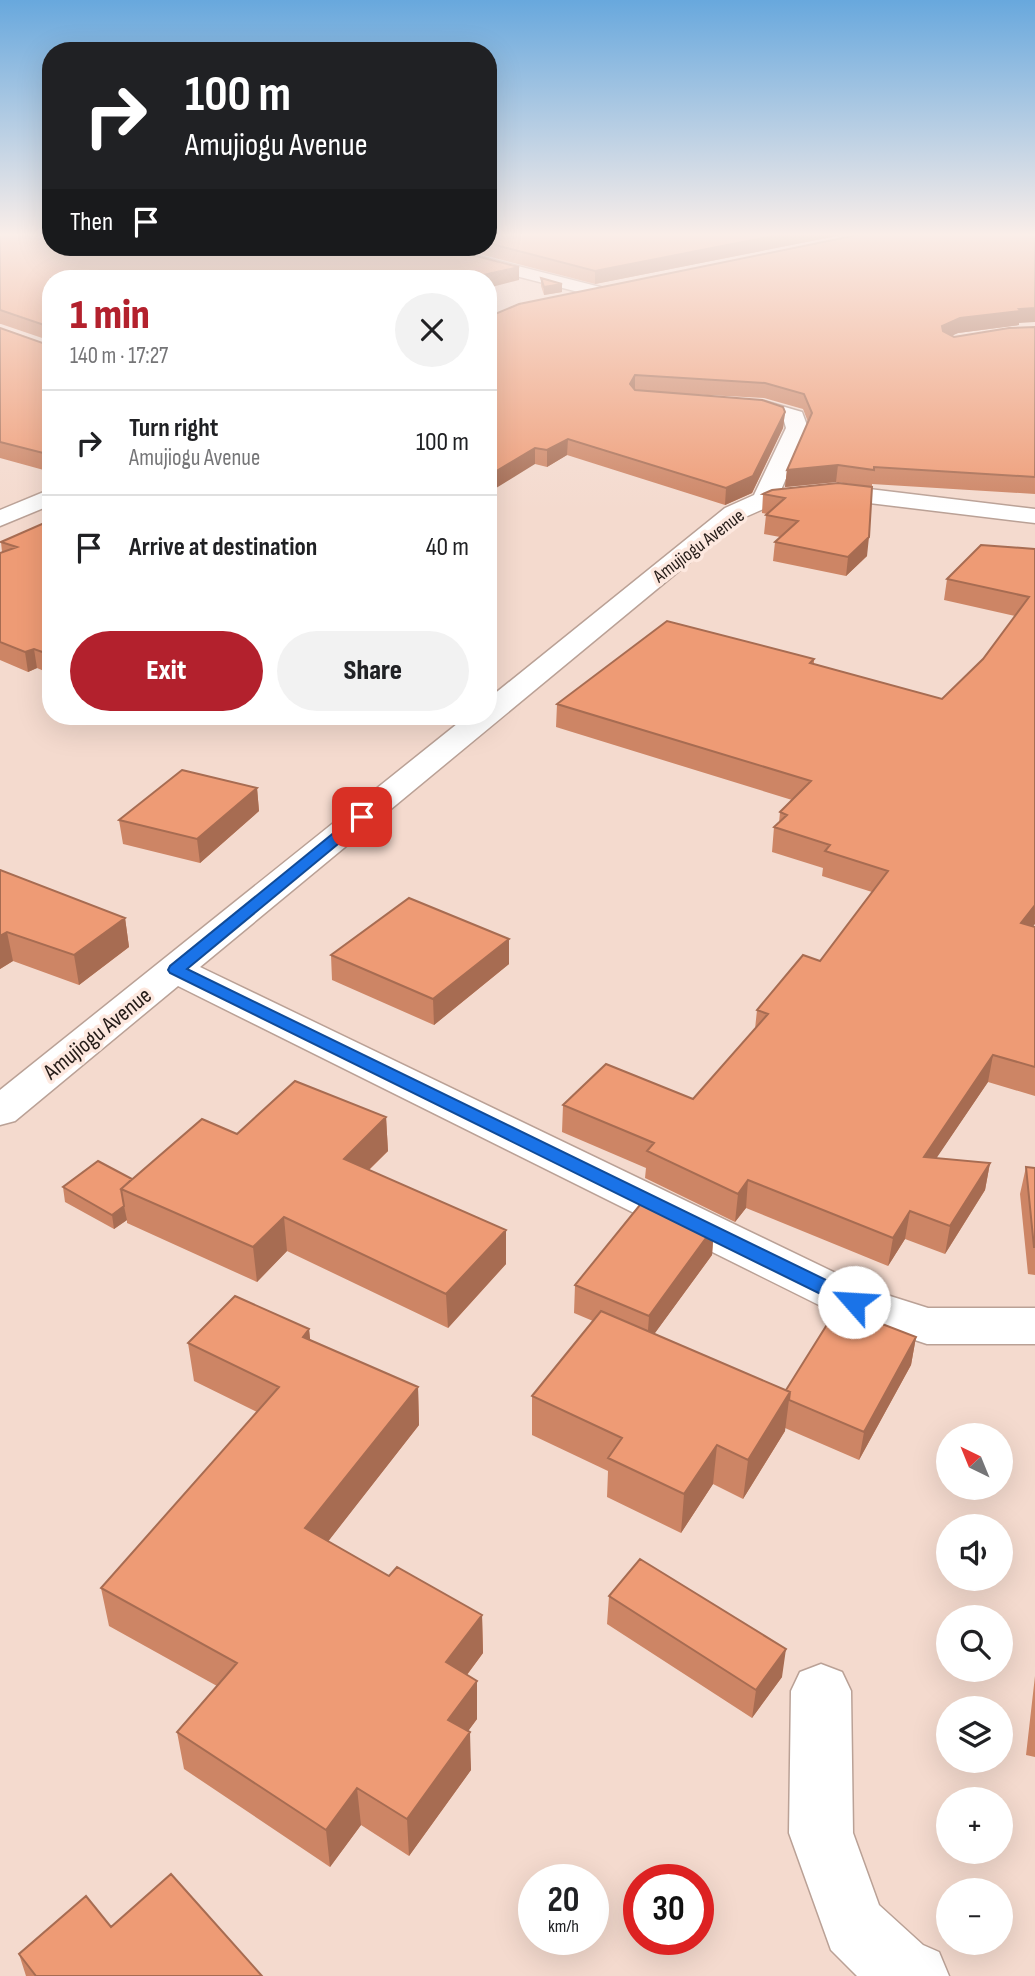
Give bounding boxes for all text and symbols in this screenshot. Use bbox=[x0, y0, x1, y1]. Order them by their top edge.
text: 100 m bbox=[185, 66, 291, 125]
icon: right bbox=[70, 70, 161, 161]
text: Amujiogu Avenue bbox=[185, 126, 368, 165]
icon: arrive bbox=[127, 203, 165, 241]
text: Then bbox=[70, 207, 113, 238]
text: 1 min bbox=[70, 290, 150, 341]
button: close bbox=[395, 293, 469, 367]
text: 140 m · 17:27 bbox=[70, 342, 168, 370]
text: Turn right bbox=[129, 413, 218, 444]
icon: right bbox=[70, 424, 108, 462]
text: 100 m bbox=[416, 427, 469, 458]
text: Amujiogu Avenue bbox=[129, 444, 260, 472]
street label: Amujiogu Avenue bbox=[648, 504, 749, 589]
icon: arrive bbox=[70, 529, 108, 567]
text: Arrive at destination bbox=[129, 532, 317, 563]
text: 40 m bbox=[426, 532, 469, 563]
button: Exit bbox=[70, 631, 263, 711]
button: Share bbox=[277, 631, 469, 711]
pin bbox=[332, 787, 392, 847]
icon: arrive bbox=[343, 798, 381, 836]
street label: Amujiogu Avenue bbox=[37, 982, 157, 1087]
position arrow bbox=[817, 1265, 891, 1339]
north arrow bbox=[936, 1423, 1013, 1500]
map controls bbox=[936, 1423, 1013, 1955]
button: sound bbox=[936, 1514, 1013, 1591]
button: search bbox=[936, 1605, 1013, 1682]
button: layers bbox=[936, 1696, 1013, 1773]
button: + bbox=[936, 1787, 1013, 1864]
speed limit sign: 30 bbox=[623, 1864, 714, 1955]
button: − bbox=[936, 1878, 1013, 1955]
text: 20 bbox=[548, 1879, 580, 1922]
text: km/h bbox=[548, 1916, 579, 1937]

